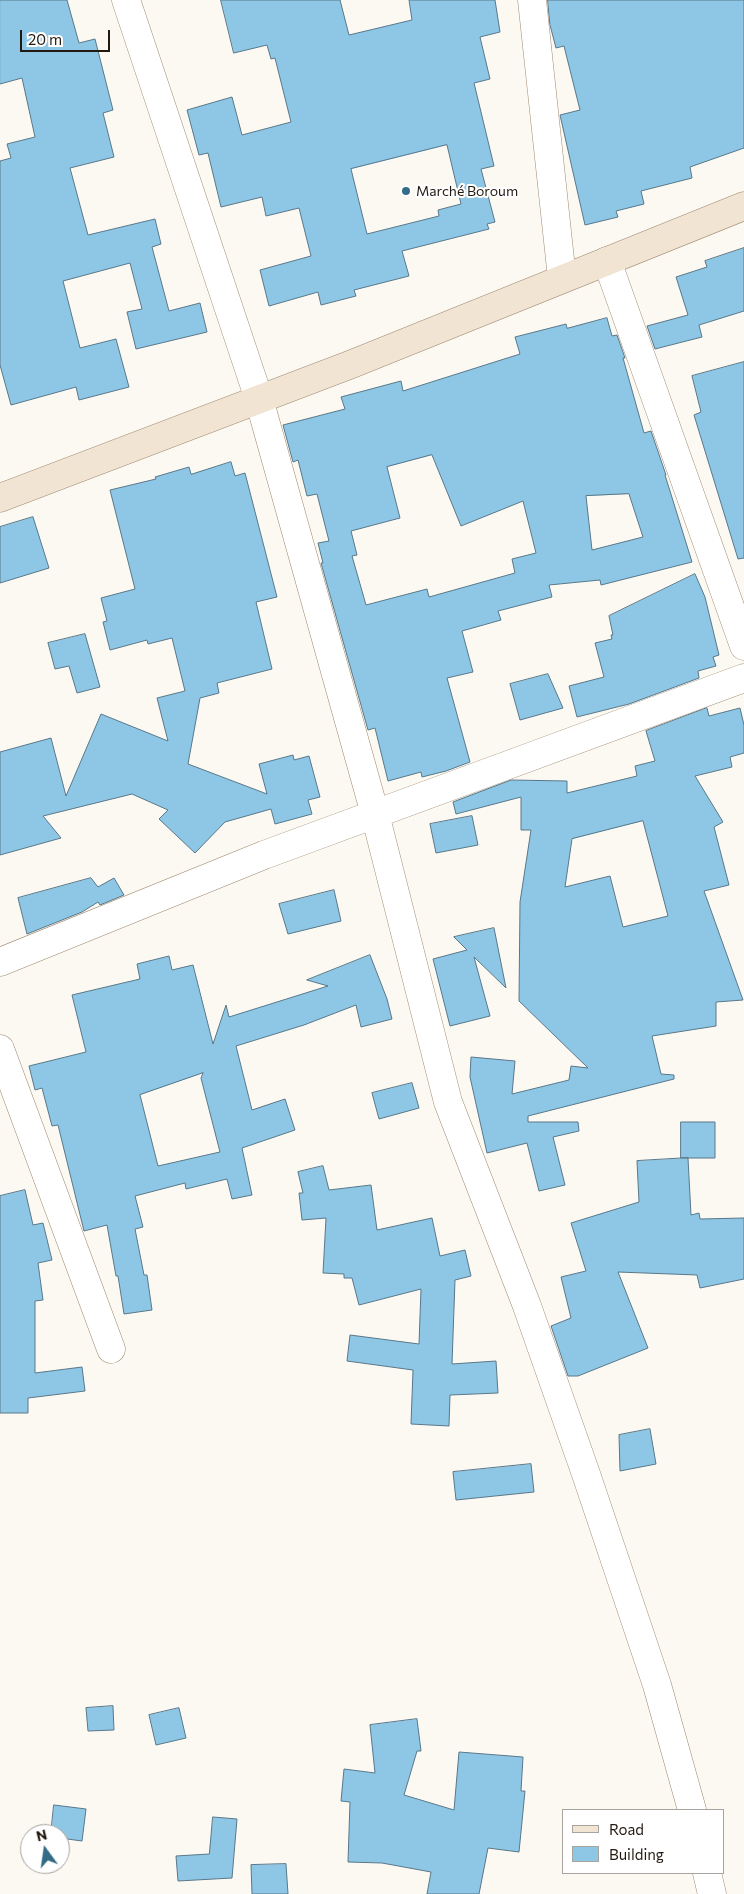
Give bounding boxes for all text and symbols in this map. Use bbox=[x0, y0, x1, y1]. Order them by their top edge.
scale bar bbox=[22, 20, 112, 52]
text: 20 m bbox=[28, 30, 62, 48]
place label: Marché Boroum bbox=[416, 183, 518, 199]
marker: Marché Boroum bbox=[400, 185, 412, 197]
legend bbox=[562, 1809, 724, 1874]
text: Road bbox=[609, 1820, 644, 1838]
north arrow bbox=[20, 1824, 70, 1874]
text: N bbox=[34, 1825, 49, 1844]
text: Building bbox=[609, 1845, 664, 1863]

